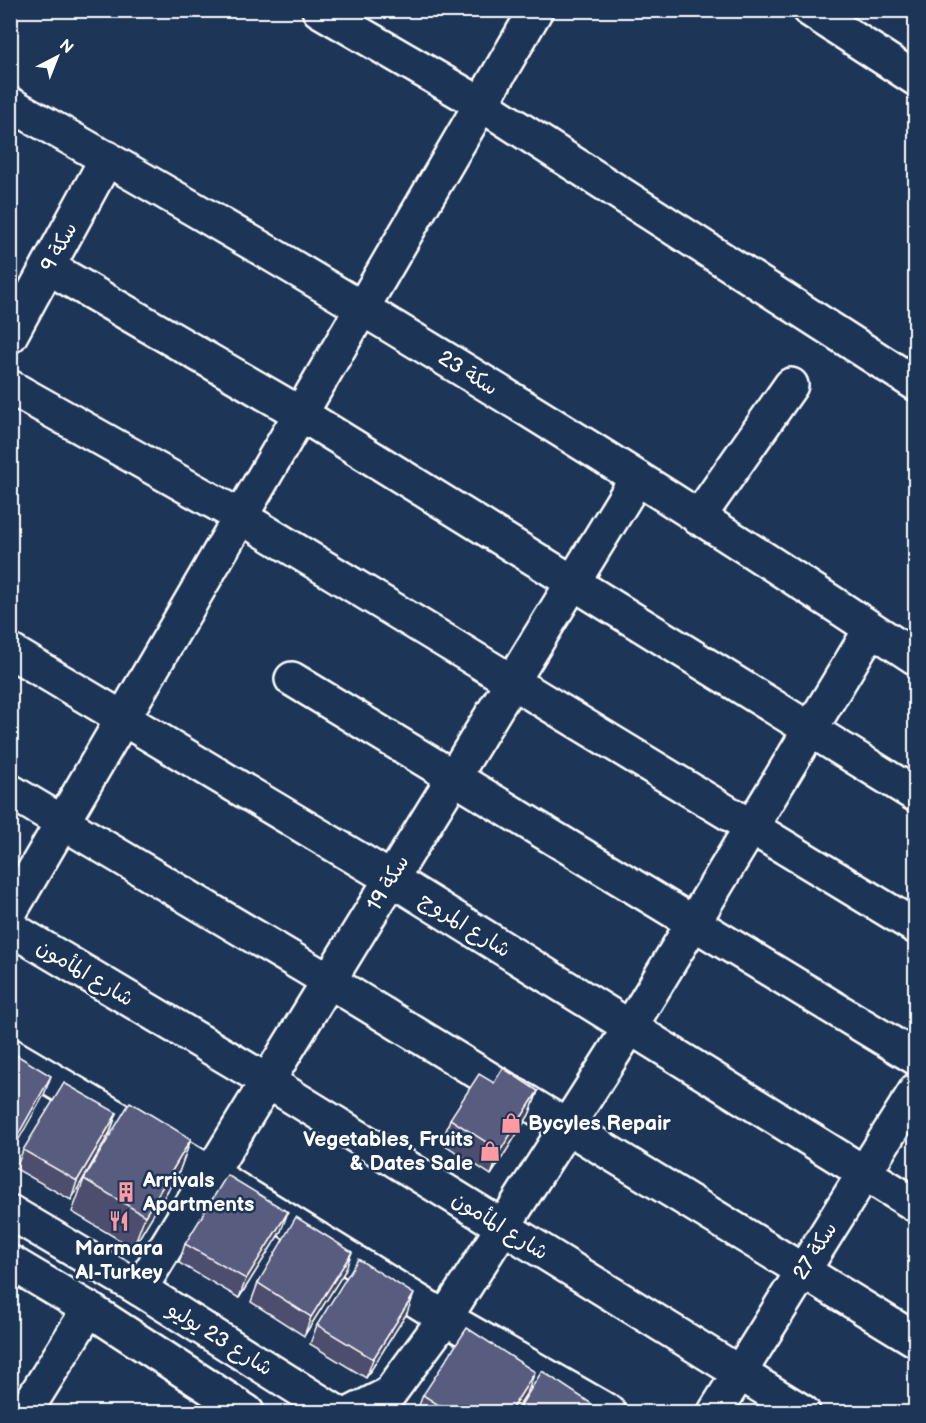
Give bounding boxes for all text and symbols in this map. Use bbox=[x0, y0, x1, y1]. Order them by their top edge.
north arrow bbox=[27, 27, 87, 87]
text: N bbox=[55, 36, 77, 58]
street label: سكة 9 bbox=[35, 218, 83, 276]
street label: 23 سكة bbox=[434, 345, 502, 401]
street label: سكة 19 bbox=[362, 850, 414, 916]
street label: شارع المروج bbox=[414, 887, 515, 965]
street label: شارع المأمون bbox=[31, 934, 138, 1013]
shop icon: Bycyles Repair bbox=[499, 1111, 523, 1135]
place label: Bycyles Repair bbox=[528, 1111, 671, 1136]
place label: Vegetables, Fruits & Dates Sale bbox=[303, 1127, 473, 1176]
shop icon: Vegetables, Fruits & Dates Sale bbox=[478, 1139, 502, 1163]
place label: Arrivals Apartments bbox=[142, 1168, 254, 1217]
building icon: Arrivals Apartments bbox=[114, 1180, 138, 1204]
street label: شارع المأمون bbox=[446, 1187, 553, 1267]
restaurant icon: Marmara Al-Turkey bbox=[107, 1209, 131, 1233]
street label: سكة 27 bbox=[788, 1217, 842, 1285]
place label: Marmara Al-Turkey bbox=[74, 1236, 163, 1285]
street label: شارع 23 يوليو bbox=[161, 1296, 277, 1383]

